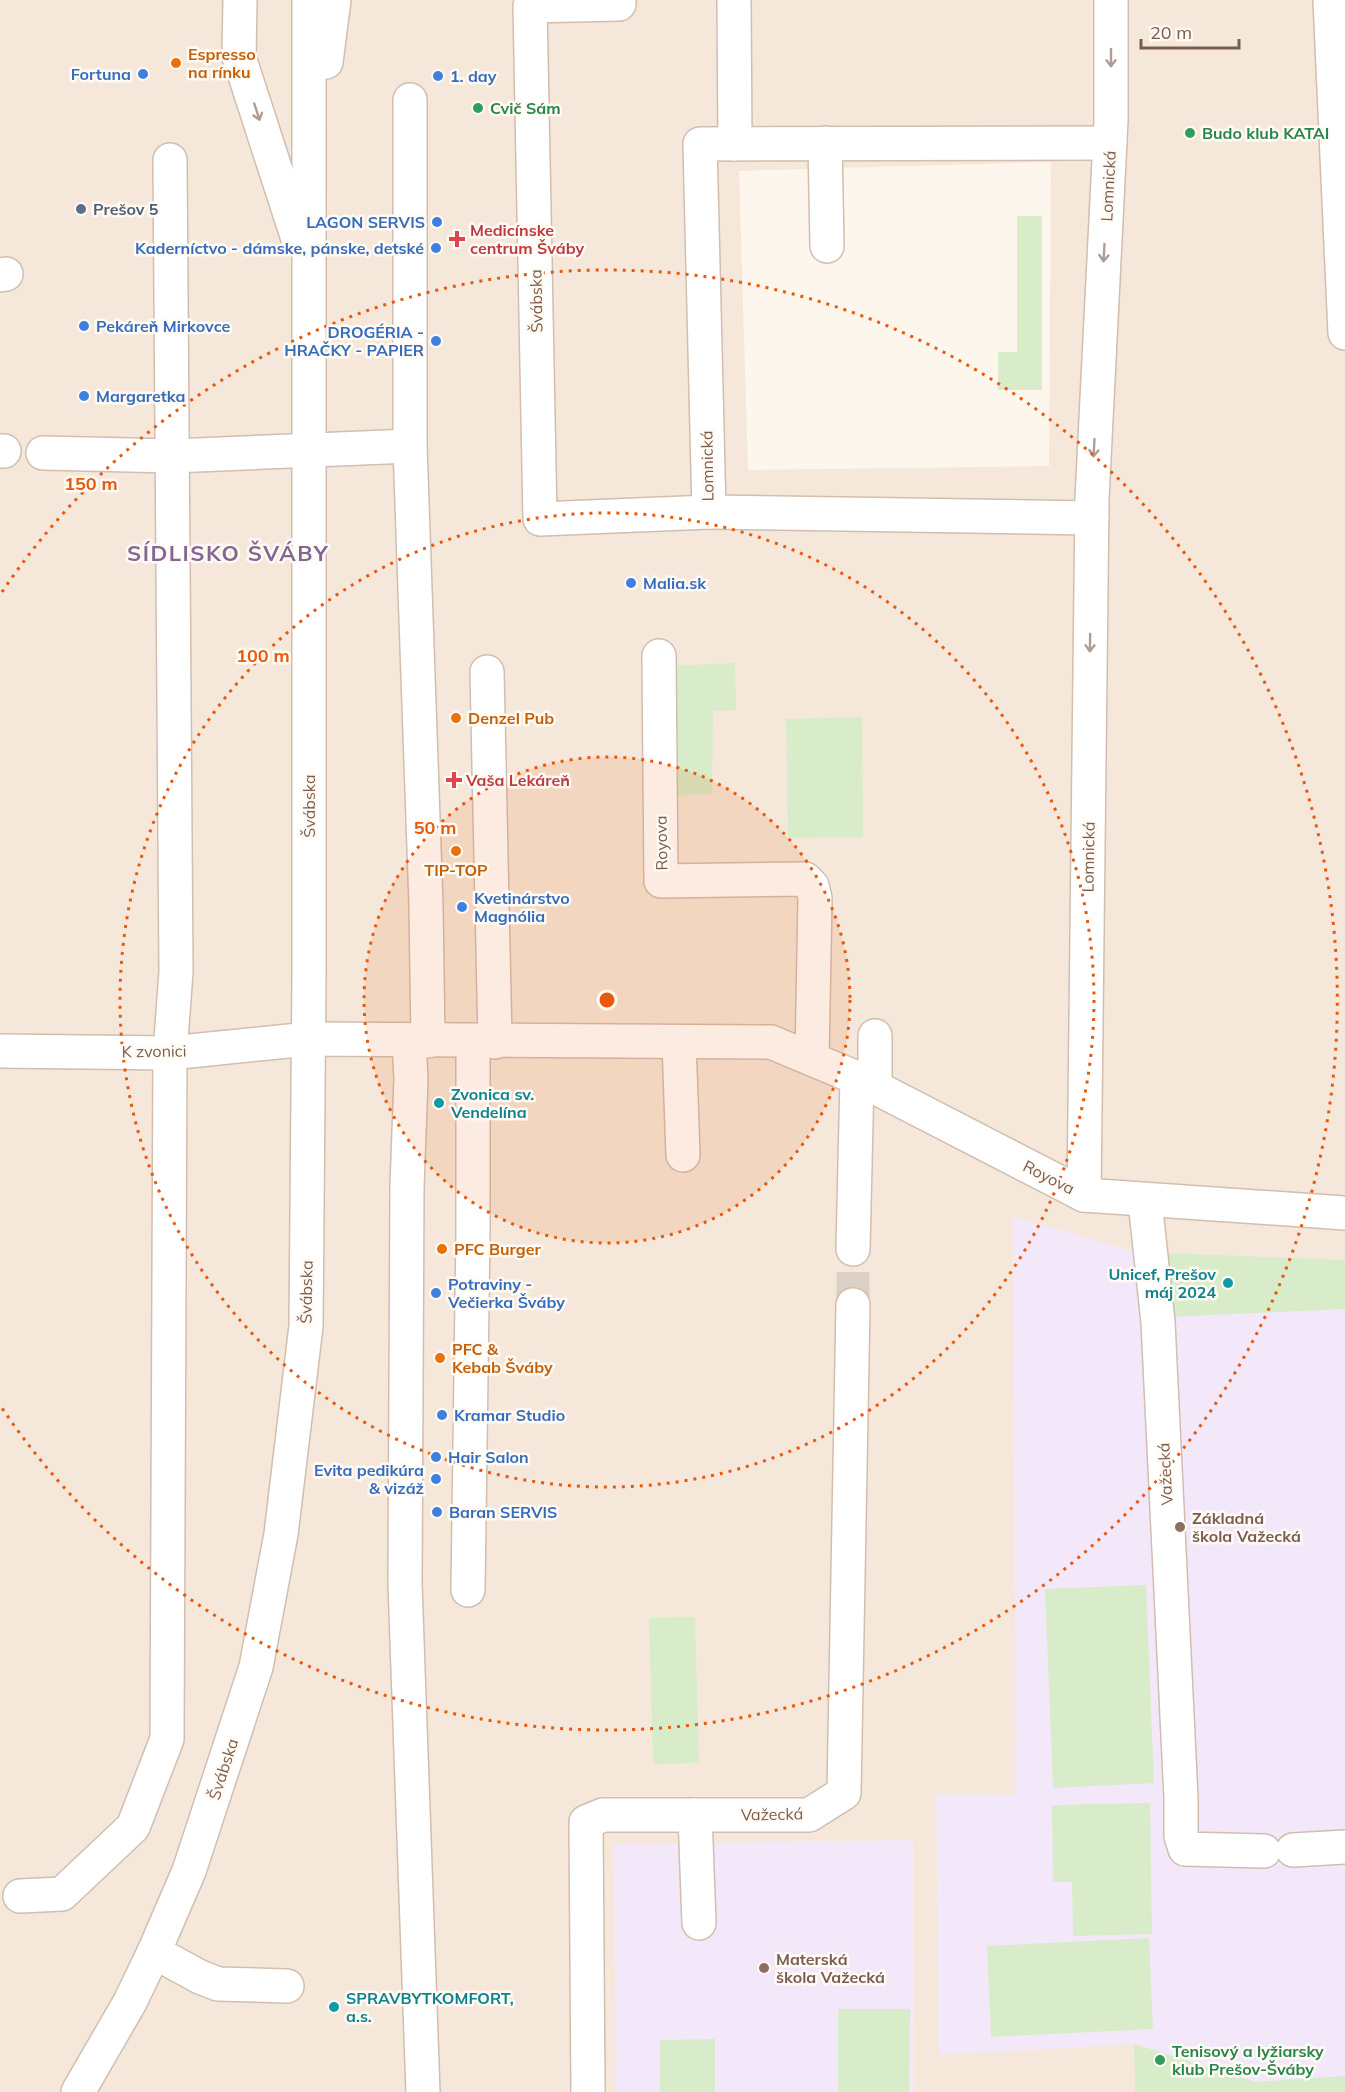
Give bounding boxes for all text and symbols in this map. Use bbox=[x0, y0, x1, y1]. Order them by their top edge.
scale bar bbox=[1141, 12, 1238, 50]
text: 20 m bbox=[1150, 21, 1192, 44]
place label: Espresso na rínku bbox=[188, 44, 256, 82]
one-way arrow bbox=[1105, 48, 1117, 68]
marker: Espresso na rínku bbox=[169, 56, 183, 70]
place label: Fortuna bbox=[71, 64, 131, 84]
place label: 1. day bbox=[450, 66, 497, 86]
marker: Fortuna bbox=[136, 67, 150, 81]
marker: 1. day bbox=[431, 69, 445, 83]
place label: Cvič Sám bbox=[490, 98, 561, 118]
marker: Cvič Sám bbox=[471, 101, 485, 115]
one-way arrow bbox=[253, 102, 264, 121]
place label: Budo klub KATAI bbox=[1202, 123, 1329, 143]
marker: Budo klub KATAI bbox=[1183, 126, 1197, 140]
street label: Lomnická bbox=[1096, 150, 1120, 222]
place label: Prešov 5 bbox=[93, 199, 159, 219]
marker: Prešov 5 bbox=[74, 202, 88, 216]
place label: LAGON SERVIS bbox=[306, 212, 425, 232]
marker: LAGON SERVIS bbox=[430, 215, 444, 229]
place label: Medicínske centrum Šváby bbox=[470, 220, 585, 258]
marker: Medicínske centrum Šváby bbox=[448, 230, 466, 248]
place label: Kaderníctvo - dámske, pánske, detské bbox=[135, 238, 424, 258]
marker: Kaderníctvo - dámske, pánske, detské bbox=[429, 241, 443, 255]
one-way arrow bbox=[1099, 243, 1110, 263]
street label: Švábska bbox=[525, 269, 547, 333]
place label: Pekáreň Mirkovce bbox=[96, 316, 231, 336]
marker: Pekáreň Mirkovce bbox=[77, 319, 91, 333]
place label: DROGÉRIA - HRAČKY - PAPIER bbox=[284, 322, 424, 360]
marker: DROGÉRIA - HRAČKY - PAPIER bbox=[429, 334, 443, 348]
place label: Margaretka bbox=[96, 386, 186, 406]
marker: Margaretka bbox=[77, 389, 91, 403]
street label: Lomnická bbox=[696, 430, 718, 502]
one-way arrow bbox=[1089, 438, 1100, 458]
text: 150 m bbox=[64, 472, 118, 495]
district label: SÍDLISKO ŠVÁBY bbox=[127, 539, 329, 567]
place label: Malia.sk bbox=[643, 573, 707, 593]
marker: Malia.sk bbox=[624, 576, 638, 590]
one-way arrow bbox=[1084, 632, 1096, 652]
text: 100 m bbox=[236, 644, 290, 667]
place label: Denzel Pub bbox=[468, 708, 554, 728]
marker: Denzel Pub bbox=[449, 711, 463, 725]
place label: Vaša Lekáreň bbox=[465, 770, 570, 790]
marker: Vaša Lekáreň bbox=[447, 773, 461, 787]
street label: Švábska bbox=[299, 774, 319, 838]
street label: Royova bbox=[651, 815, 671, 871]
text: 50 m bbox=[414, 816, 456, 839]
street label: Lomnická bbox=[1077, 821, 1099, 893]
marker: TIP-TOP bbox=[449, 844, 463, 858]
place label: TIP-TOP bbox=[424, 860, 488, 880]
place label: Kvetinárstvo Magnólia bbox=[474, 888, 570, 926]
marker: Kvetinárstvo Magnólia bbox=[455, 900, 469, 914]
centre of rings bbox=[597, 990, 617, 1010]
street label: K zvonici bbox=[121, 1040, 187, 1062]
place label: Zvonica sv. Vendelína bbox=[450, 1084, 534, 1122]
marker: Zvonica sv. Vendelína bbox=[432, 1096, 446, 1110]
street label: Royova bbox=[1020, 1156, 1078, 1198]
place label: PFC Burger bbox=[454, 1239, 541, 1259]
marker: PFC Burger bbox=[435, 1242, 449, 1256]
street label: Švábska bbox=[295, 1260, 317, 1324]
place label: Unicef, Prešov máj 2024 bbox=[1108, 1264, 1216, 1302]
place label: Potraviny - Večierka Šváby bbox=[447, 1274, 565, 1312]
marker: Unicef, Prešov máj 2024 bbox=[1221, 1276, 1235, 1290]
marker: Potraviny - Večierka Šváby bbox=[429, 1286, 443, 1300]
place label: PFC & Kebab Šváby bbox=[452, 1339, 553, 1377]
marker: PFC & Kebab Šváby bbox=[433, 1351, 447, 1365]
place label: Kramar Studio bbox=[454, 1405, 565, 1425]
marker: Kramar Studio bbox=[435, 1408, 449, 1422]
street label: Važecká bbox=[1153, 1442, 1177, 1506]
place label: Hair Salon bbox=[448, 1447, 529, 1467]
marker: Hair Salon bbox=[429, 1450, 443, 1464]
place label: Evita pedikúra & vizáž bbox=[314, 1460, 424, 1498]
marker: Evita pedikúra & vizáž bbox=[429, 1472, 443, 1486]
place label: Baran SERVIS bbox=[449, 1502, 557, 1522]
marker: Baran SERVIS bbox=[430, 1505, 444, 1519]
place label: Základná škola Važecká bbox=[1192, 1508, 1301, 1546]
marker: Základná škola Važecká bbox=[1173, 1520, 1187, 1534]
street label: Švábska bbox=[204, 1736, 242, 1802]
street label: Važecká bbox=[741, 1803, 803, 1825]
place label: Materská škola Važecká bbox=[776, 1949, 885, 1987]
marker: Materská škola Važecká bbox=[757, 1961, 771, 1975]
place label: SPRAVBYTKOMFORT, a.s. bbox=[346, 1988, 514, 2026]
marker: SPRAVBYTKOMFORT, a.s. bbox=[327, 2000, 341, 2014]
place label: Tenisový a lyžiarsky klub Prešov-Šváby bbox=[1172, 2041, 1324, 2079]
marker: Tenisový a lyžiarsky klub Prešov-Šváby bbox=[1153, 2053, 1167, 2067]

